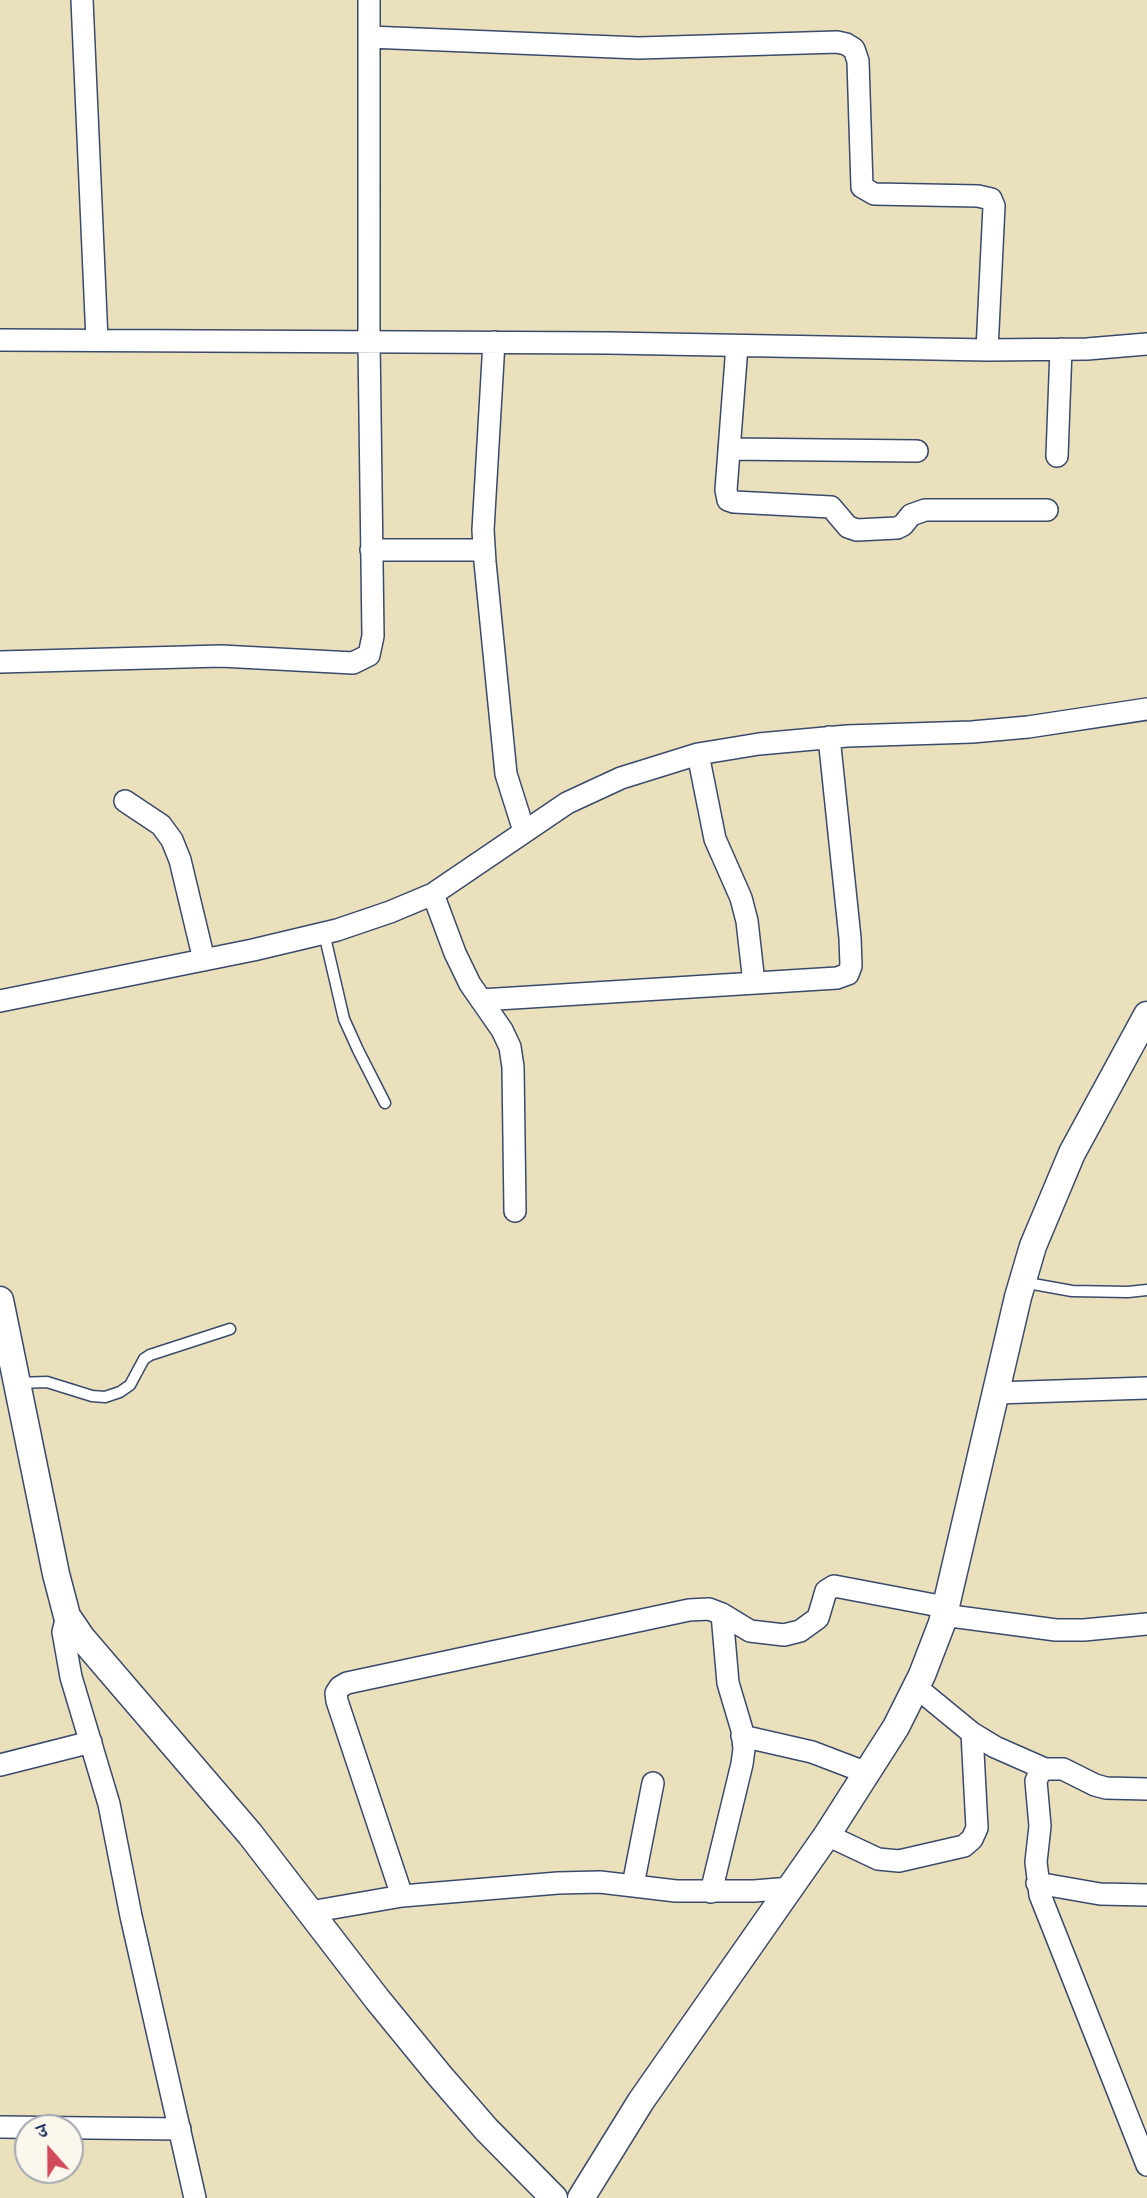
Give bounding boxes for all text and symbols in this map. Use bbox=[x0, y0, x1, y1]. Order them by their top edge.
north arrow bbox=[14, 2114, 84, 2184]
text: उ bbox=[33, 2117, 51, 2144]

